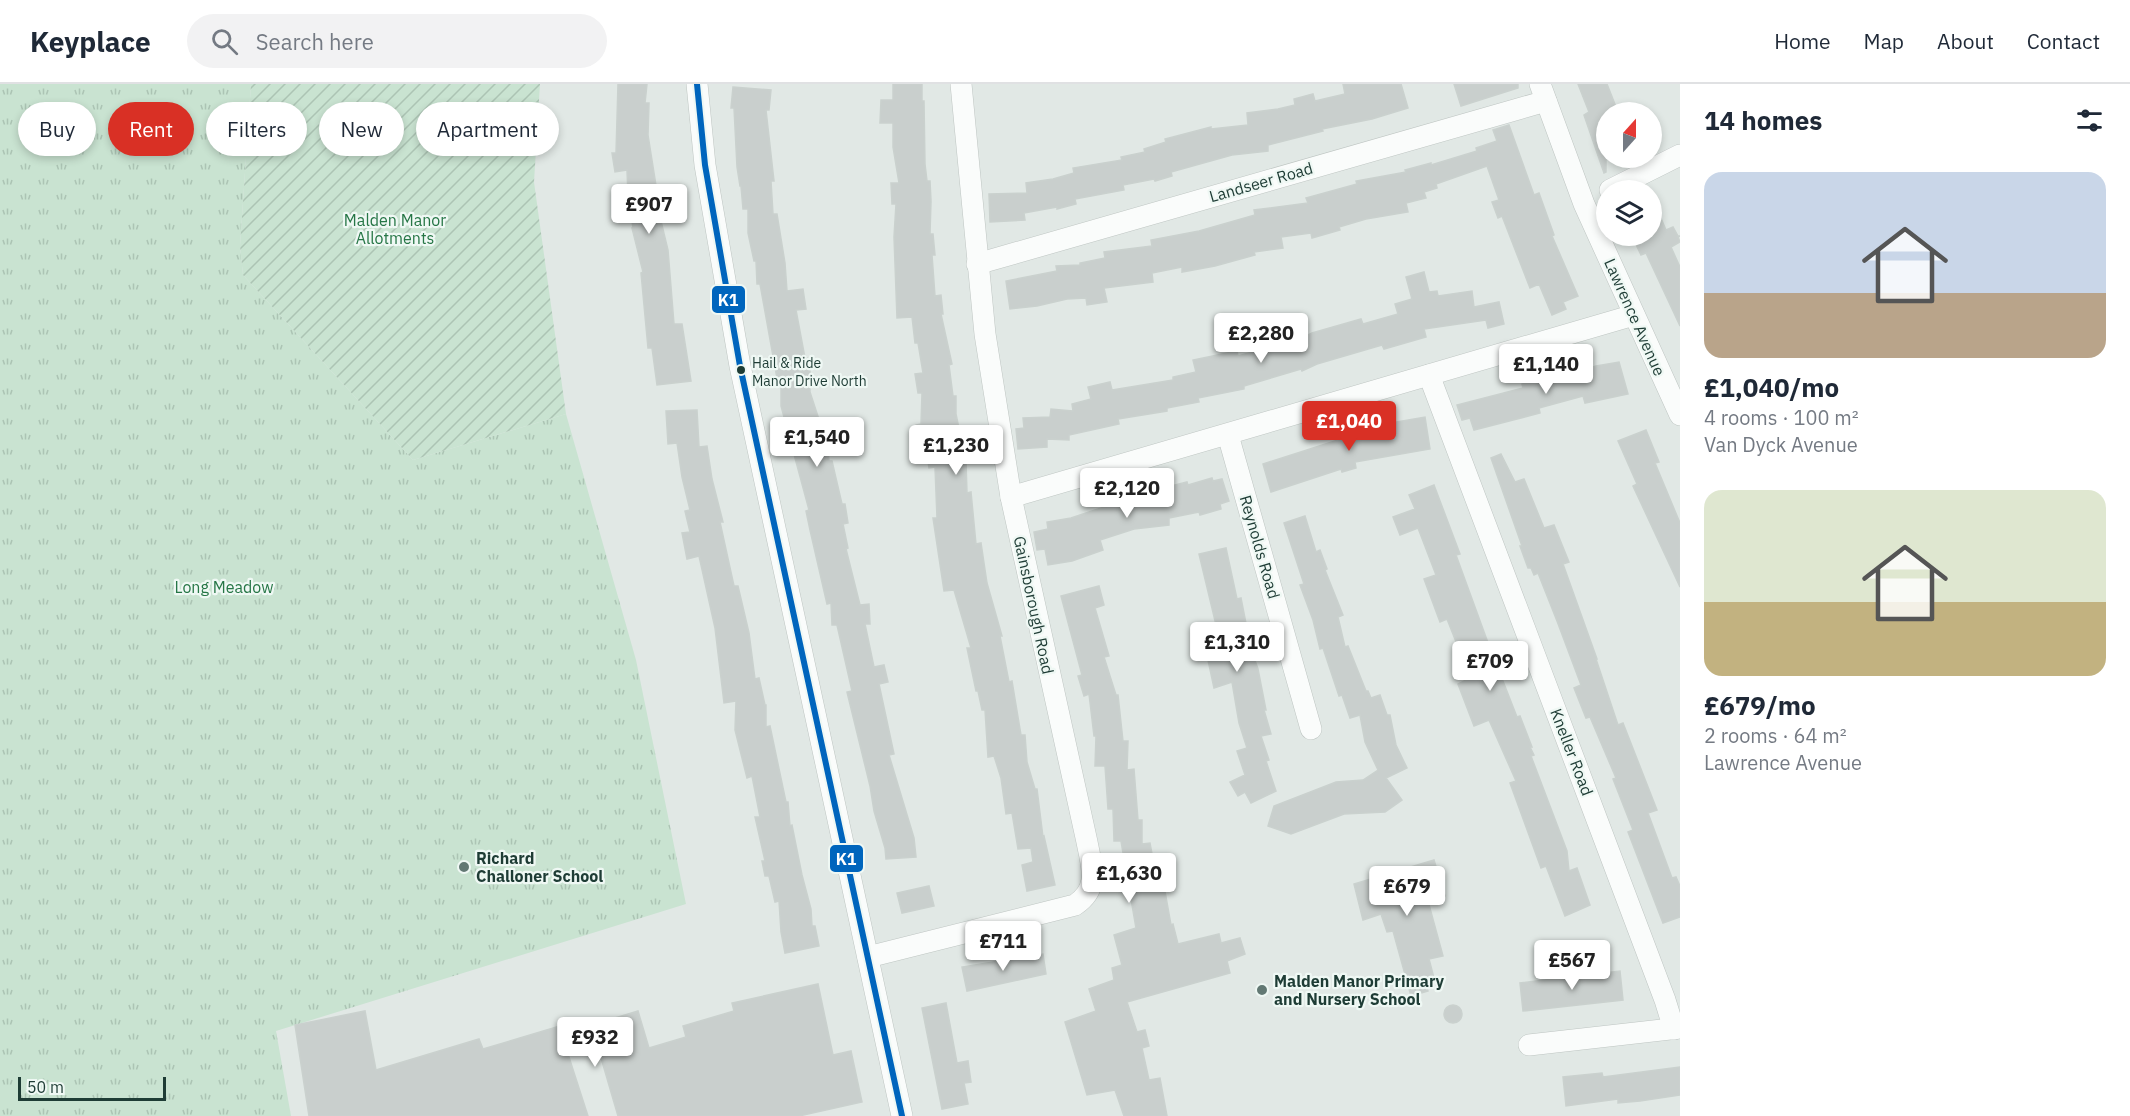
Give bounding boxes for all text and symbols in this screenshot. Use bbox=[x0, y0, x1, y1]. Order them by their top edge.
search box bbox=[187, 14, 607, 68]
text: Keyplace bbox=[30, 23, 151, 60]
icon: search bbox=[208, 25, 241, 58]
text: Search here bbox=[256, 27, 374, 56]
text: Home bbox=[1774, 27, 1831, 55]
text: Map bbox=[1864, 27, 1904, 55]
text: About bbox=[1937, 27, 1994, 55]
text: Contact bbox=[2027, 27, 2100, 55]
chip: Buy bbox=[18, 102, 96, 156]
chip: Rent bbox=[108, 102, 194, 156]
chip: Filters bbox=[206, 102, 307, 156]
chip: New bbox=[319, 102, 404, 156]
chip: Apartment bbox=[416, 102, 559, 156]
north arrow bbox=[1596, 102, 1662, 168]
map controls bbox=[1596, 102, 1662, 246]
text: 14 homes bbox=[1704, 103, 1822, 137]
icon: filters bbox=[2073, 104, 2106, 137]
street label: Landseer Road bbox=[1207, 158, 1315, 206]
button: layers bbox=[1596, 180, 1662, 246]
pin: £907 bbox=[613, 184, 685, 235]
text: £907 bbox=[625, 190, 673, 217]
park label: Malden Manor Allotments bbox=[344, 210, 446, 248]
icon: home bbox=[1851, 211, 1959, 319]
street label: Lawrence Avenue bbox=[1600, 255, 1670, 379]
line badge: K1 bbox=[711, 285, 746, 314]
text: K1 bbox=[718, 290, 739, 310]
pin: £2,280 bbox=[1212, 313, 1310, 364]
text: £2,280 bbox=[1228, 319, 1294, 346]
pin: £1,140 bbox=[1497, 344, 1595, 395]
text: £1,140 bbox=[1513, 350, 1579, 377]
place label: Hail & Ride Manor Drive North bbox=[752, 354, 867, 390]
marker: Hail & Ride Manor Drive North bbox=[735, 364, 747, 376]
text: £1,040/mo bbox=[1704, 370, 1839, 404]
pin: £1,040 bbox=[1300, 401, 1398, 452]
text: 4 rooms · 100 m² bbox=[1704, 404, 1859, 431]
text: £1,040 bbox=[1316, 407, 1382, 434]
pin: £1,540 bbox=[768, 417, 866, 468]
text: £1,540 bbox=[784, 423, 850, 450]
pin: £1,230 bbox=[907, 425, 1005, 476]
text: £1,230 bbox=[923, 431, 989, 458]
text: Van Dyck Avenue bbox=[1704, 431, 1858, 458]
pin: £2,120 bbox=[1078, 468, 1176, 519]
text: £2,120 bbox=[1094, 474, 1160, 501]
street label: Reynolds Road bbox=[1236, 493, 1284, 601]
icon: home bbox=[1851, 529, 1959, 637]
street label: Gainsborough Road bbox=[1010, 534, 1058, 676]
park label: Long Meadow bbox=[175, 577, 273, 597]
pin: £1,310 bbox=[1188, 622, 1286, 673]
text: £1,310 bbox=[1204, 628, 1270, 655]
pin: £709 bbox=[1454, 641, 1526, 692]
text: £709 bbox=[1466, 647, 1514, 674]
text: £679/mo bbox=[1704, 688, 1816, 722]
street label: Kneller Road bbox=[1546, 706, 1598, 798]
text: 2 rooms · 64 m² bbox=[1704, 722, 1847, 749]
text: Lawrence Avenue bbox=[1704, 749, 1862, 776]
line badge: K1 bbox=[829, 844, 864, 873]
place label: Richard Challoner School bbox=[476, 848, 603, 886]
text: K1 bbox=[836, 849, 857, 869]
pin: £1,630 bbox=[1080, 853, 1178, 904]
text: £1,630 bbox=[1096, 859, 1162, 886]
marker: Richard Challoner School bbox=[457, 860, 471, 874]
pin: £679 bbox=[1371, 866, 1443, 917]
text: £679 bbox=[1383, 872, 1431, 899]
pin: £711 bbox=[967, 921, 1039, 972]
text: £711 bbox=[979, 927, 1027, 954]
pin: £567 bbox=[1536, 940, 1608, 991]
text: £567 bbox=[1548, 946, 1596, 973]
place label: Malden Manor Primary and Nursery School bbox=[1274, 971, 1444, 1009]
marker: Malden Manor Primary and Nursery School bbox=[1255, 983, 1269, 997]
pin: £932 bbox=[559, 1017, 631, 1068]
text: £932 bbox=[571, 1023, 619, 1050]
scale bar bbox=[18, 1074, 166, 1102]
text: 50 m bbox=[27, 1077, 64, 1097]

